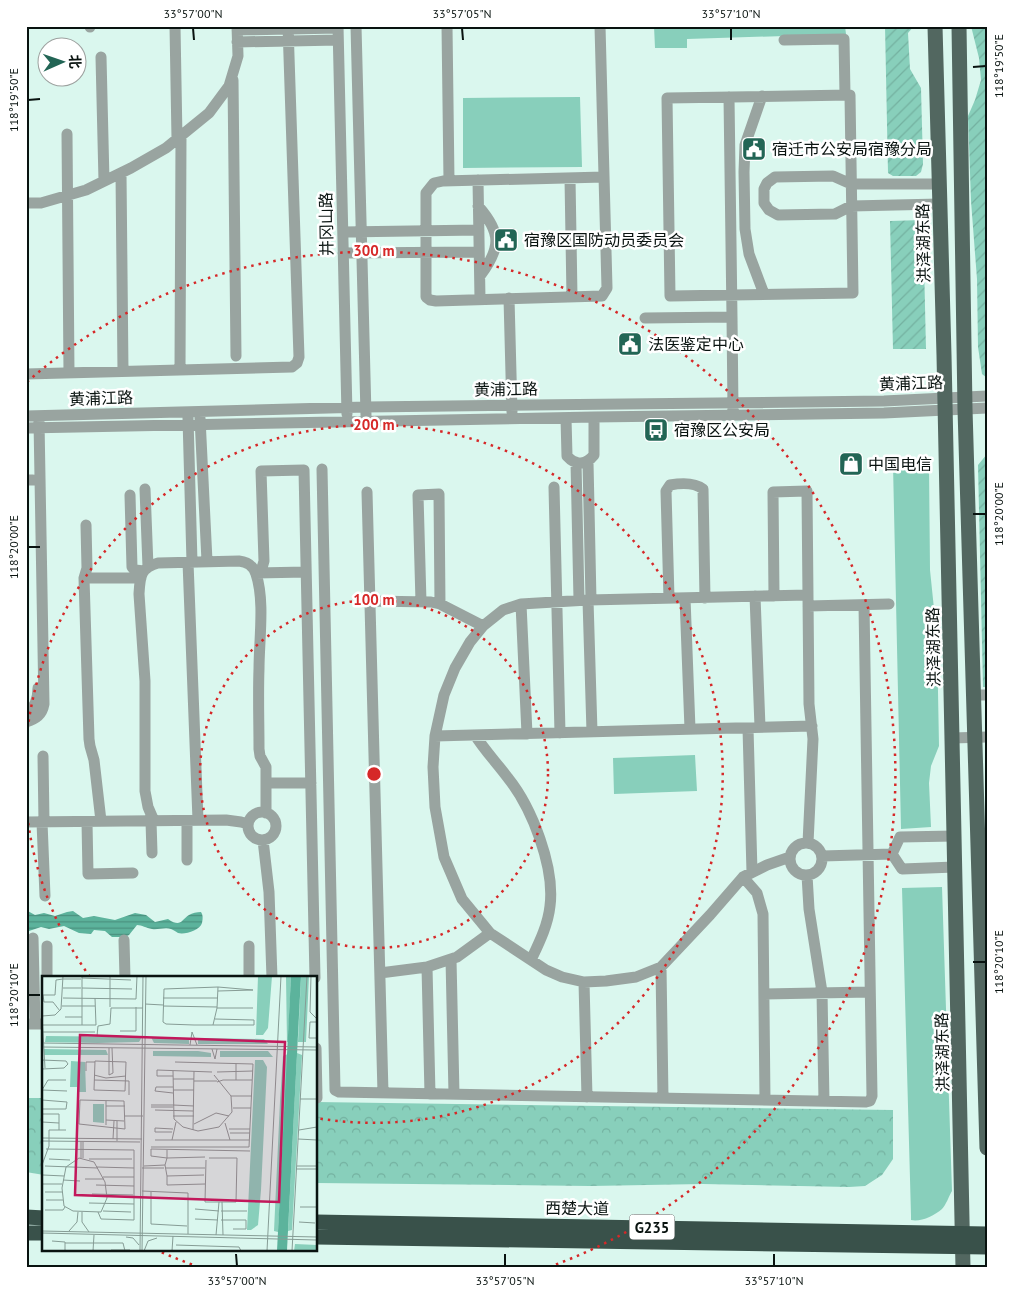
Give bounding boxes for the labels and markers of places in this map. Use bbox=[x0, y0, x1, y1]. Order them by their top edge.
public building icon: 宿迁市公安局宿豫分局 bbox=[741, 136, 767, 162]
place label: 宿迁市公安局宿豫分局 bbox=[772, 139, 932, 159]
public building icon: 宿豫区国防动员委员会 bbox=[493, 227, 519, 253]
place label: 宿豫区国防动员委员会 bbox=[524, 230, 684, 250]
public building icon: 法医鉴定中心 bbox=[617, 331, 643, 357]
place label: 法医鉴定中心 bbox=[648, 334, 744, 354]
bus stop icon: 宿豫区公安局 bbox=[643, 417, 669, 443]
place label: 宿豫区公安局 bbox=[674, 420, 770, 440]
shop icon: 中国电信 bbox=[838, 451, 864, 477]
place label: 中国电信 bbox=[868, 454, 932, 474]
centre of rings bbox=[365, 765, 383, 783]

